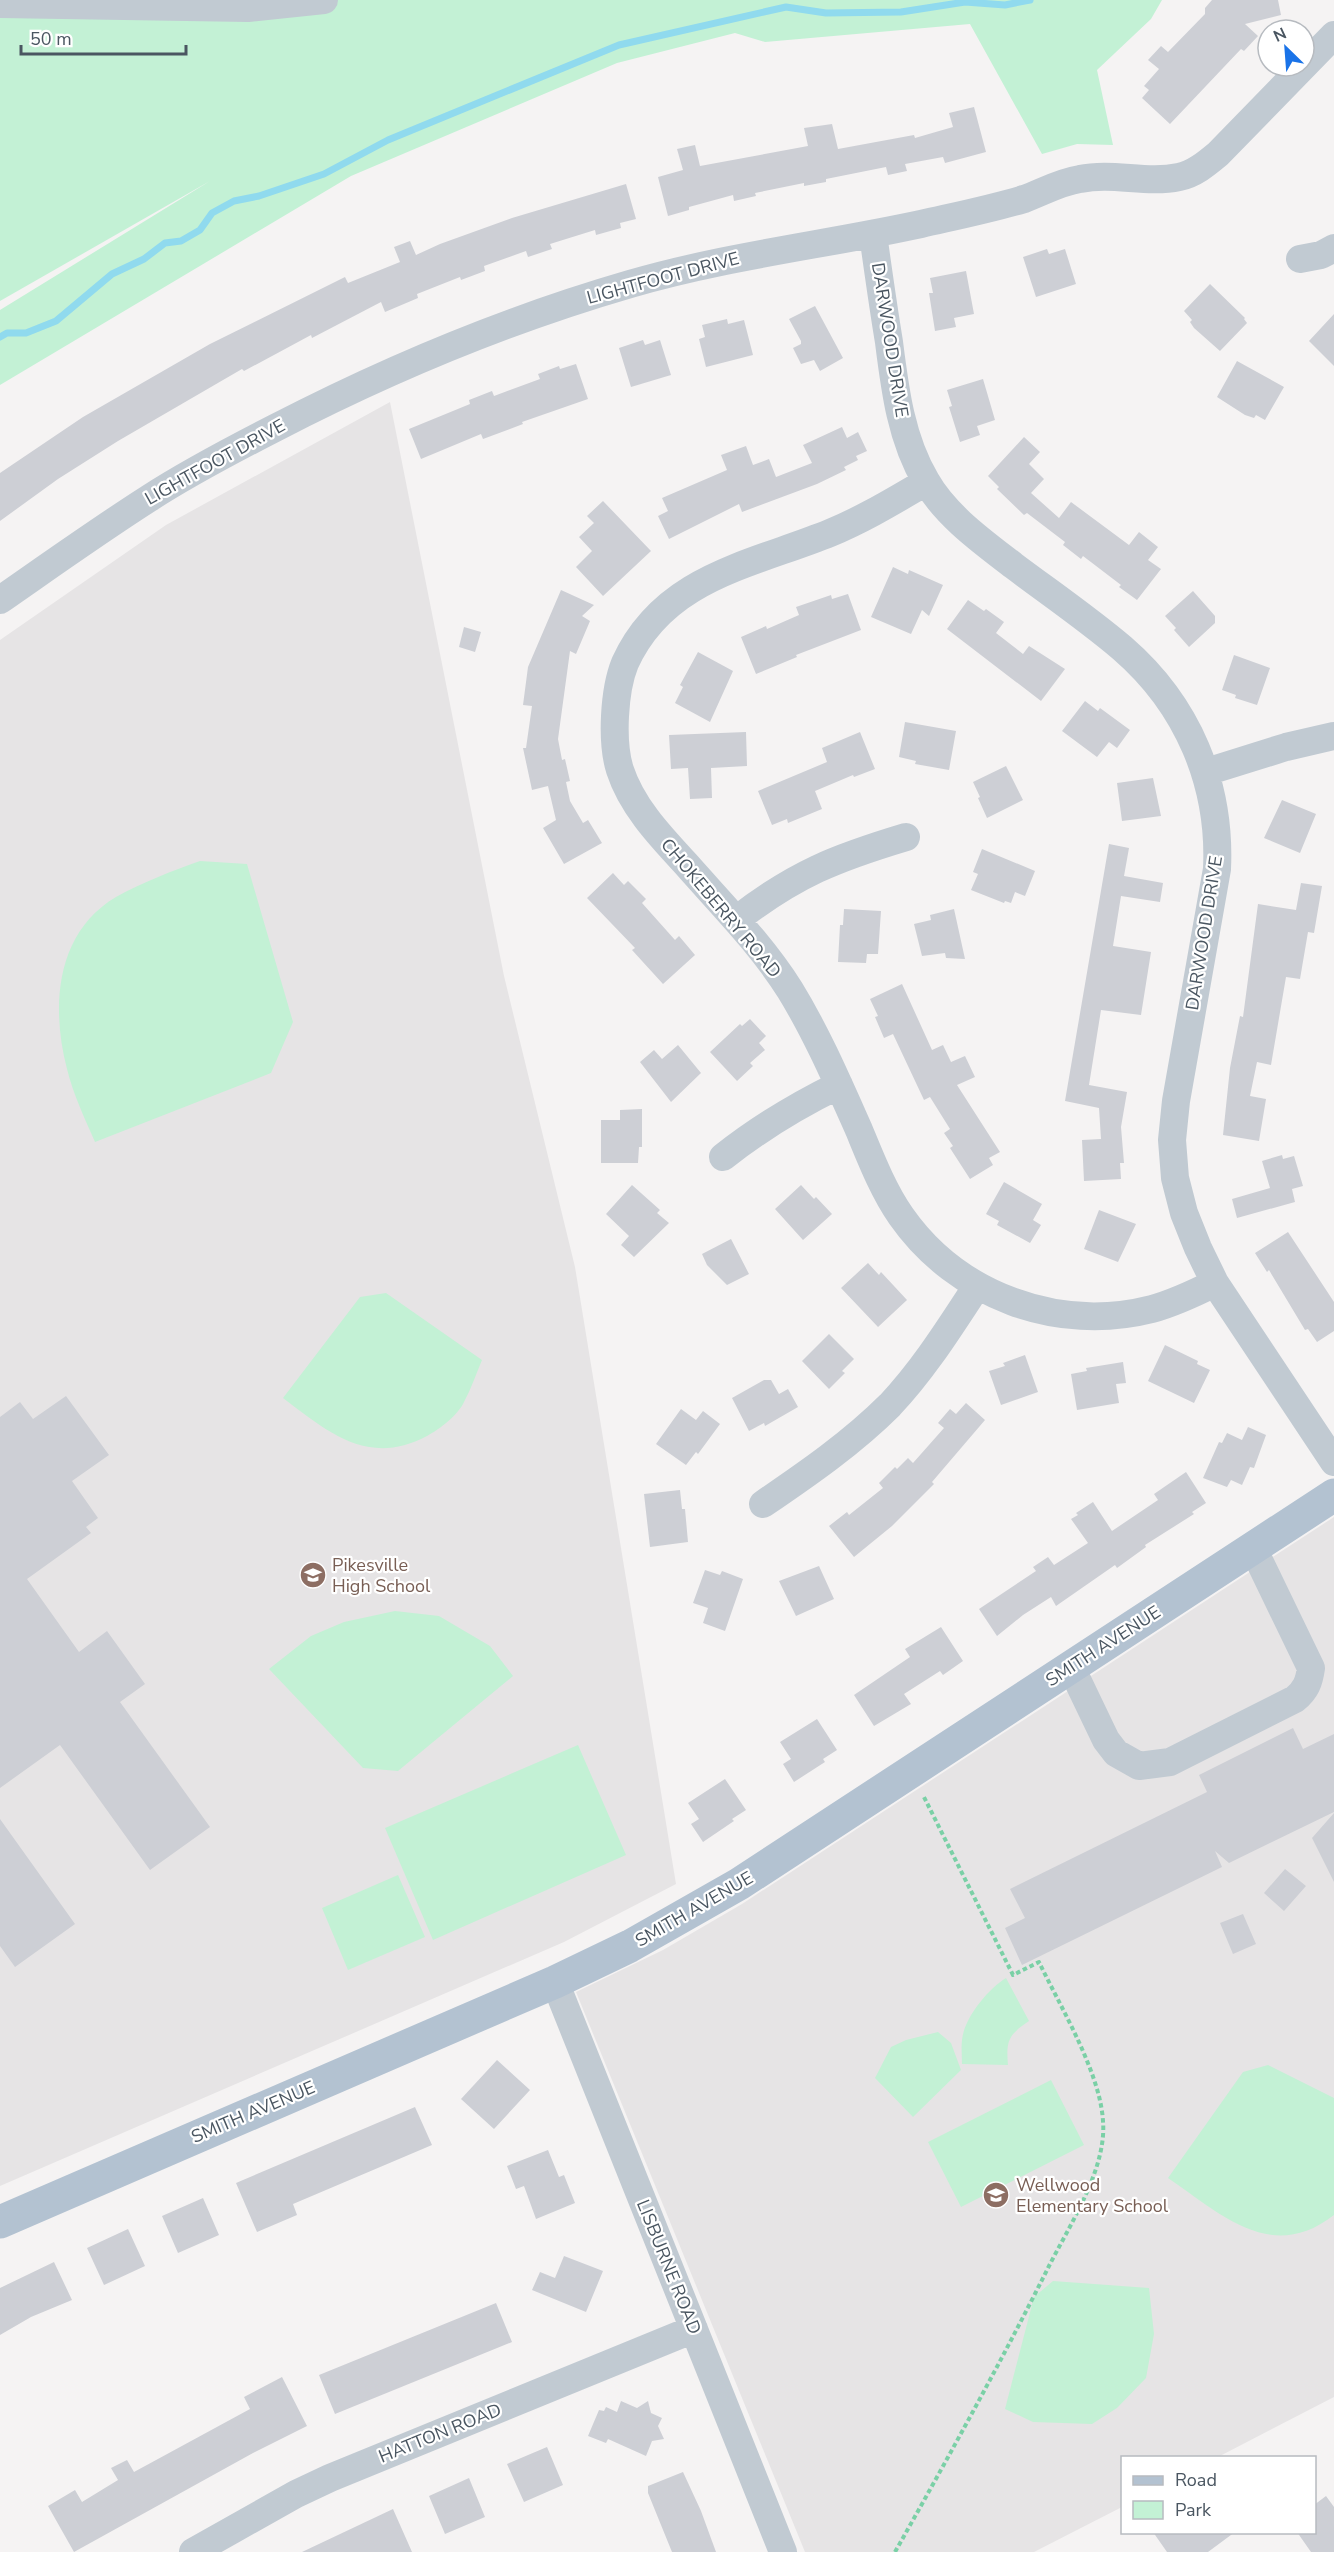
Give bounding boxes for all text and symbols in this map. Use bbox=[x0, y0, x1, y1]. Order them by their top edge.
scale bar bbox=[21, 18, 186, 56]
north arrow bbox=[1256, 18, 1316, 78]
text: N bbox=[1270, 23, 1290, 48]
text: 50 m bbox=[30, 27, 72, 51]
street label: LIGHTFOOT DRIVE bbox=[584, 246, 742, 310]
street label: DARWOOD DRIVE bbox=[866, 261, 914, 419]
street label: LIGHTFOOT DRIVE bbox=[141, 414, 289, 510]
street label: CHOKEBERRY ROAD bbox=[655, 833, 787, 983]
street label: DARWOOD DRIVE bbox=[1180, 854, 1228, 1012]
place label: Pikesville High School bbox=[332, 1553, 431, 1598]
school or university icon: Pikesville High School bbox=[298, 1560, 328, 1590]
street label: SMITH AVENUE bbox=[1041, 1600, 1165, 1692]
street label: SMITH AVENUE bbox=[631, 1866, 757, 1952]
street label: SMITH AVENUE bbox=[187, 2075, 319, 2149]
place label: Wellwood Elementary School bbox=[1016, 2173, 1169, 2218]
school or university icon: Wellwood Elementary School bbox=[981, 2180, 1011, 2210]
street label: LISBURNE ROAD bbox=[631, 2196, 707, 2338]
street label: HATTON ROAD bbox=[375, 2397, 505, 2469]
legend bbox=[1121, 2456, 1316, 2534]
text: Road bbox=[1175, 2468, 1217, 2492]
text: Park bbox=[1175, 2498, 1212, 2522]

